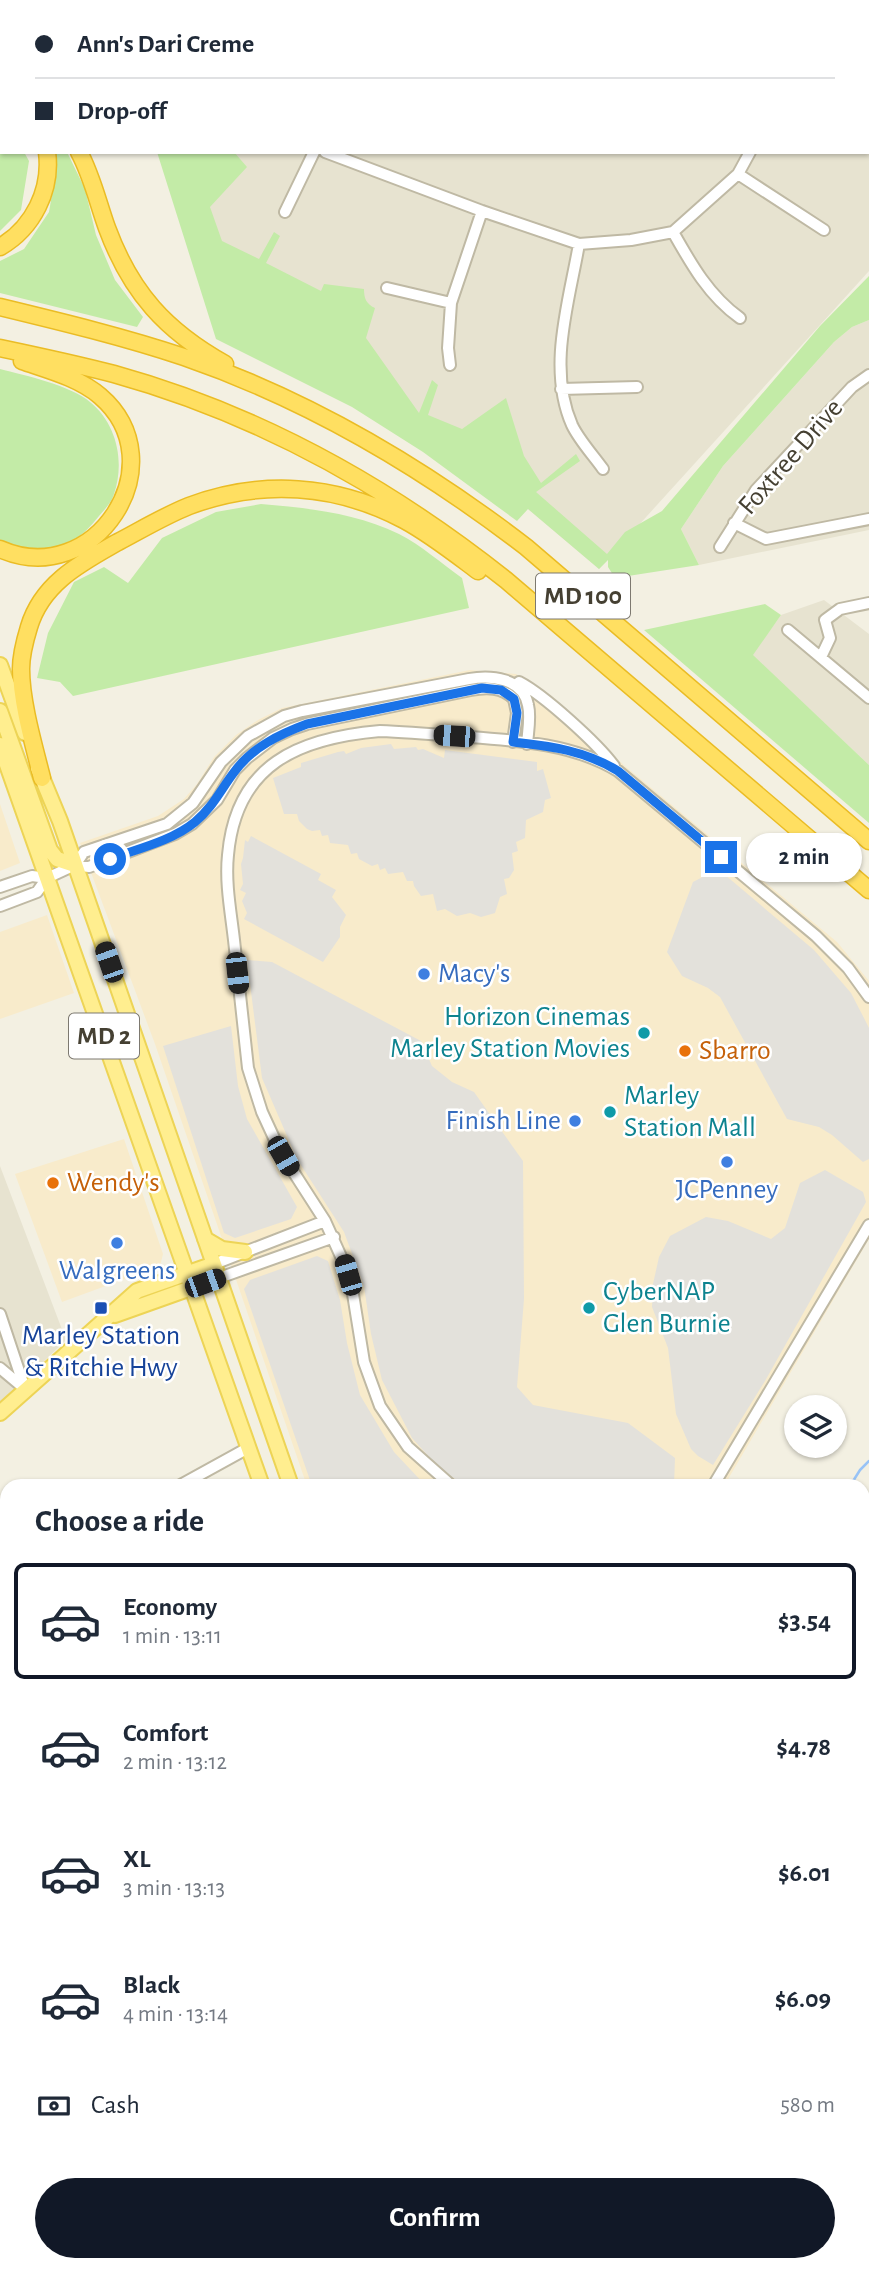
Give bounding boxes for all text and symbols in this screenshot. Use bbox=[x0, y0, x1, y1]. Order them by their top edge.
text: Ann's Dari Creme bbox=[77, 31, 254, 57]
text: Drop-off bbox=[77, 98, 166, 124]
street label: Foxtree Drive bbox=[733, 394, 849, 520]
road number: MD 100 bbox=[536, 574, 630, 618]
car bbox=[433, 724, 476, 748]
callout: 2 min bbox=[746, 832, 861, 882]
route end bbox=[705, 841, 737, 873]
route start bbox=[94, 843, 126, 875]
text: 2 min bbox=[778, 846, 830, 869]
car bbox=[93, 939, 126, 985]
car bbox=[225, 951, 250, 995]
place label: Macy's bbox=[438, 960, 510, 988]
marker: Macy's bbox=[416, 966, 432, 982]
place label: Horizon Cinemas Marley Station Movies bbox=[390, 1003, 630, 1063]
road number: MD 2 bbox=[69, 1014, 139, 1058]
marker: Horizon Cinemas Marley Station Movies bbox=[636, 1025, 652, 1041]
place label: Sbarro bbox=[699, 1037, 771, 1065]
marker: Sbarro bbox=[677, 1043, 693, 1059]
place label: Marley Station Mall bbox=[624, 1082, 756, 1142]
marker: Marley Station Mall bbox=[602, 1104, 618, 1120]
place label: Finish Line bbox=[446, 1107, 561, 1135]
marker: Finish Line bbox=[567, 1113, 583, 1129]
car bbox=[264, 1133, 303, 1179]
marker: JCPenney bbox=[719, 1154, 735, 1170]
place label: Wendy's bbox=[67, 1169, 160, 1197]
marker: Wendy's bbox=[45, 1175, 61, 1191]
place label: JCPenney bbox=[676, 1176, 778, 1204]
marker: Walgreens bbox=[109, 1235, 125, 1251]
car bbox=[333, 1252, 364, 1298]
place label: Walgreens bbox=[59, 1257, 175, 1285]
car bbox=[182, 1266, 229, 1300]
place label: CyberNAP Glen Burnie bbox=[603, 1278, 731, 1338]
marker: Marley Station & Ritchie Hwy bbox=[93, 1300, 109, 1316]
marker: CyberNAP Glen Burnie bbox=[581, 1300, 597, 1316]
place label: Marley Station & Ritchie Hwy bbox=[22, 1322, 180, 1382]
map controls bbox=[784, 1395, 847, 1458]
button: layers bbox=[784, 1395, 847, 1458]
text: Choose a ride bbox=[35, 1505, 204, 1537]
icon: car bbox=[39, 1590, 102, 1653]
text: Economy bbox=[123, 1594, 217, 1620]
text: $3.54 bbox=[778, 1608, 831, 1634]
text: 1 min · 13:11 bbox=[123, 1625, 222, 1648]
icon: car bbox=[39, 1716, 102, 1779]
text: Comfort bbox=[123, 1720, 208, 1746]
text: $4.78 bbox=[776, 1734, 831, 1760]
text: 2 min · 13:12 bbox=[123, 1751, 227, 1774]
icon: car bbox=[39, 1842, 102, 1905]
text: XL bbox=[123, 1846, 150, 1872]
text: $6.01 bbox=[778, 1860, 831, 1886]
text: 3 min · 13:13 bbox=[123, 1877, 225, 1900]
icon: car bbox=[39, 1968, 102, 2031]
text: Black bbox=[123, 1972, 180, 1998]
text: $6.09 bbox=[775, 1986, 831, 2012]
text: 4 min · 13:14 bbox=[123, 2003, 228, 2026]
icon: cash bbox=[35, 2087, 73, 2125]
text: Cash bbox=[91, 2092, 140, 2118]
text: 580 m bbox=[780, 2094, 835, 2117]
button: Confirm bbox=[35, 2178, 835, 2258]

